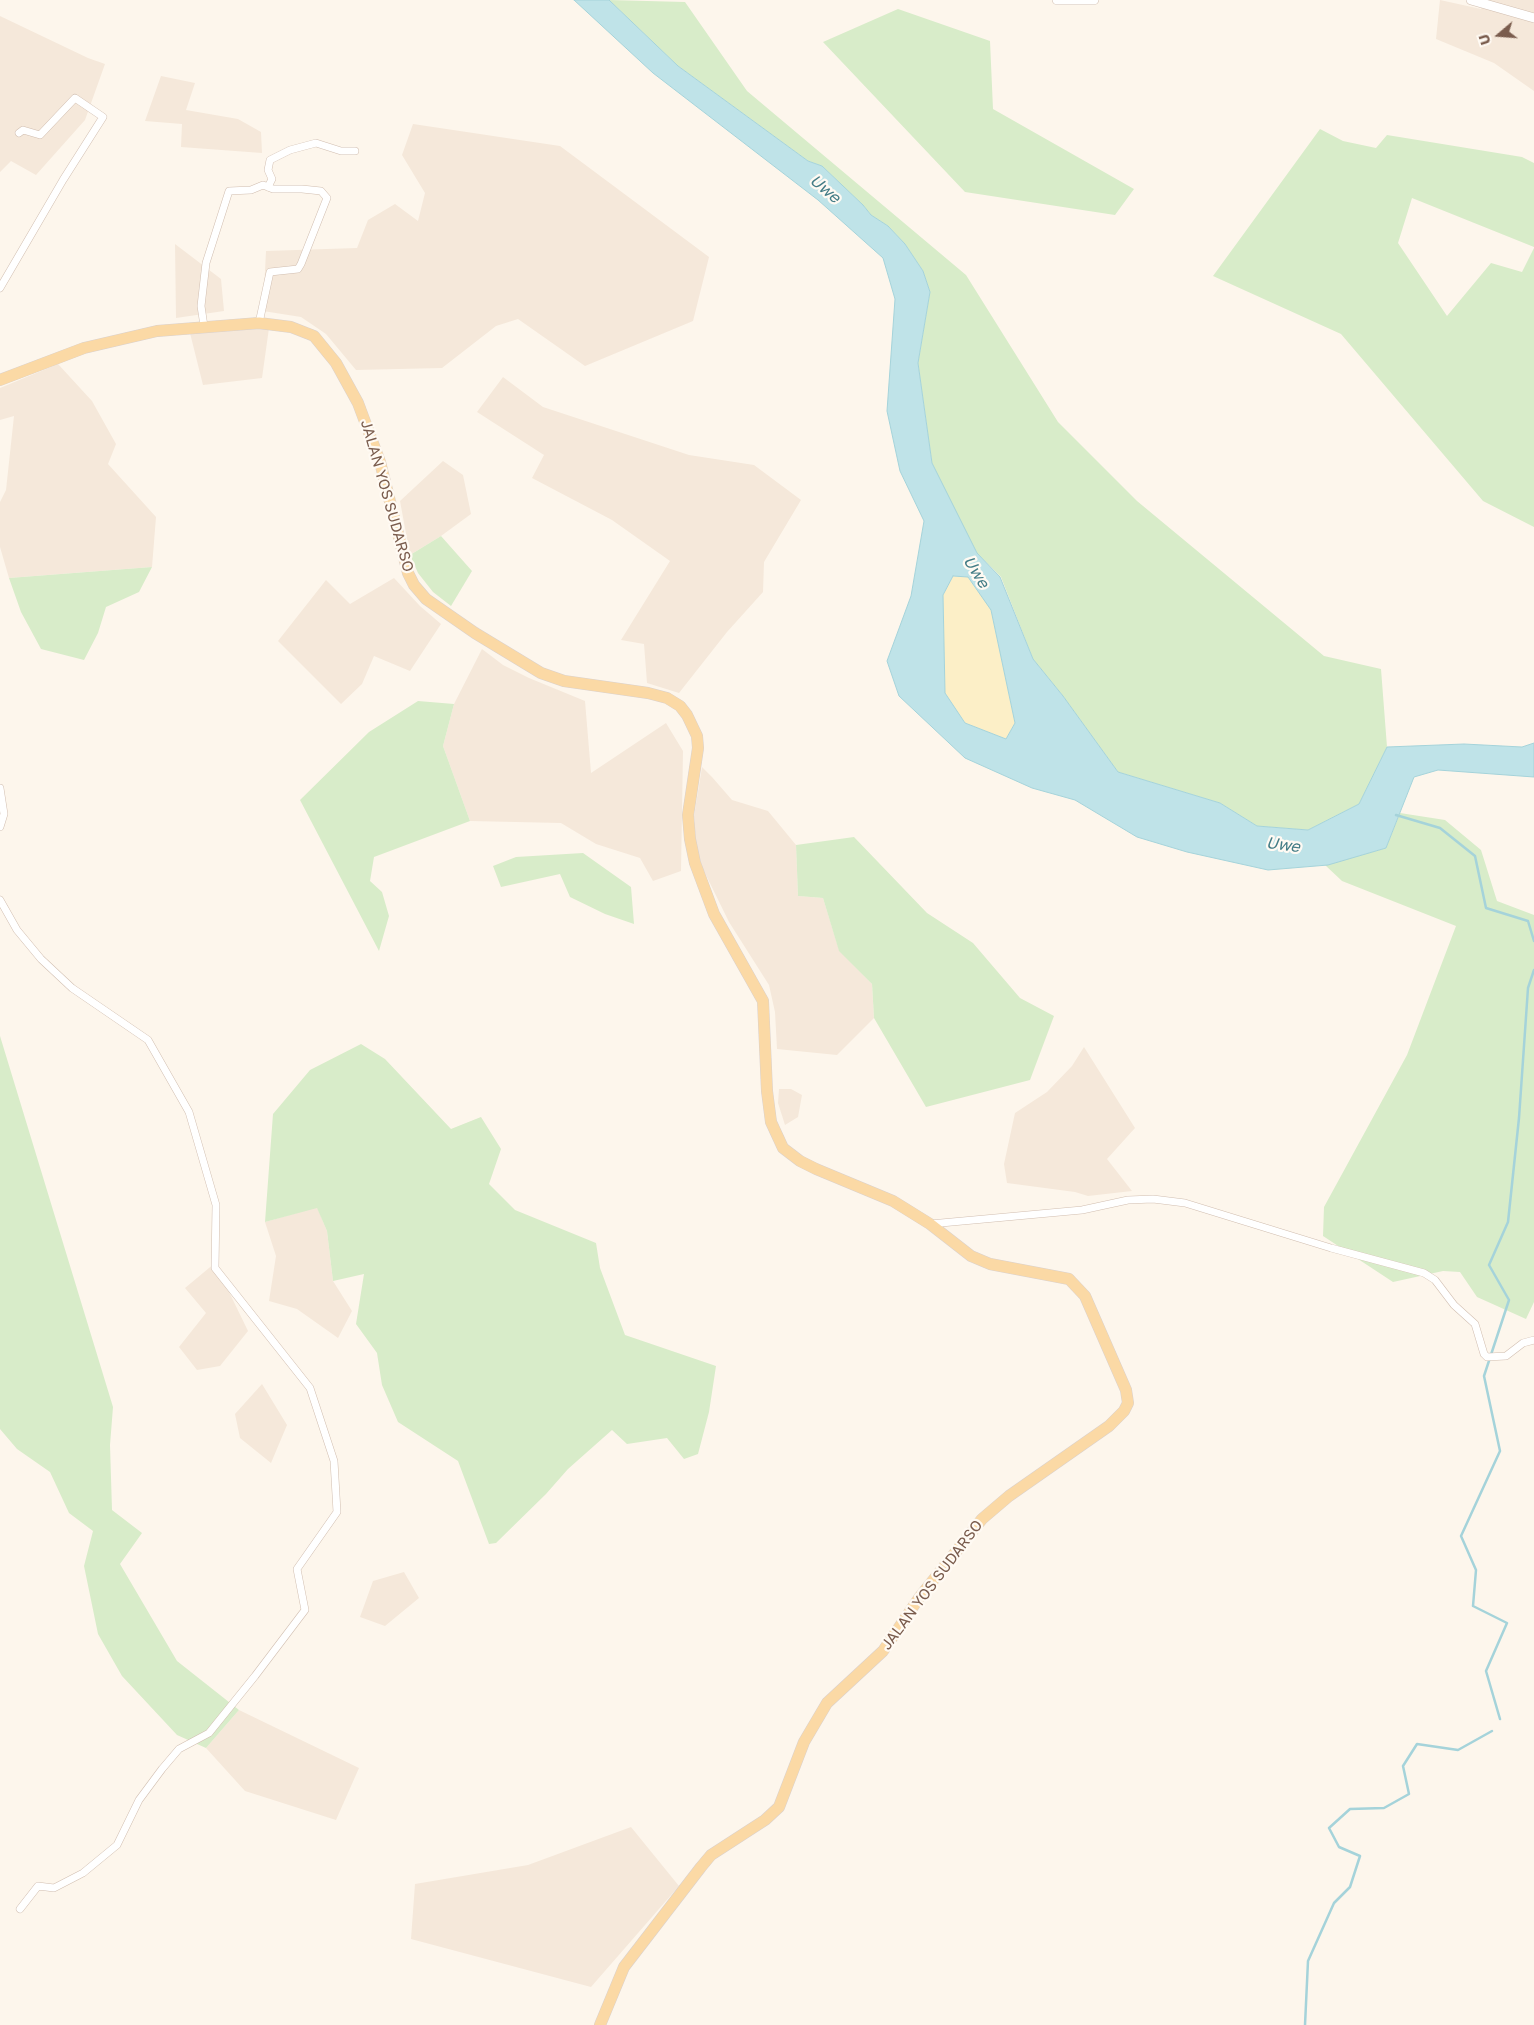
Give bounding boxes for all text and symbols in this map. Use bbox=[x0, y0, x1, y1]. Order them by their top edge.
north arrow bbox=[1474, 10, 1524, 60]
text: U bbox=[1475, 32, 1494, 47]
water label: Uwe bbox=[806, 171, 844, 207]
street label: JALAN YOS SUDARSO bbox=[357, 418, 417, 574]
water label: Uwe bbox=[959, 553, 993, 591]
water label: Uwe bbox=[1265, 833, 1301, 857]
street label: JALAN YOS SUDARSO bbox=[877, 1517, 987, 1653]

